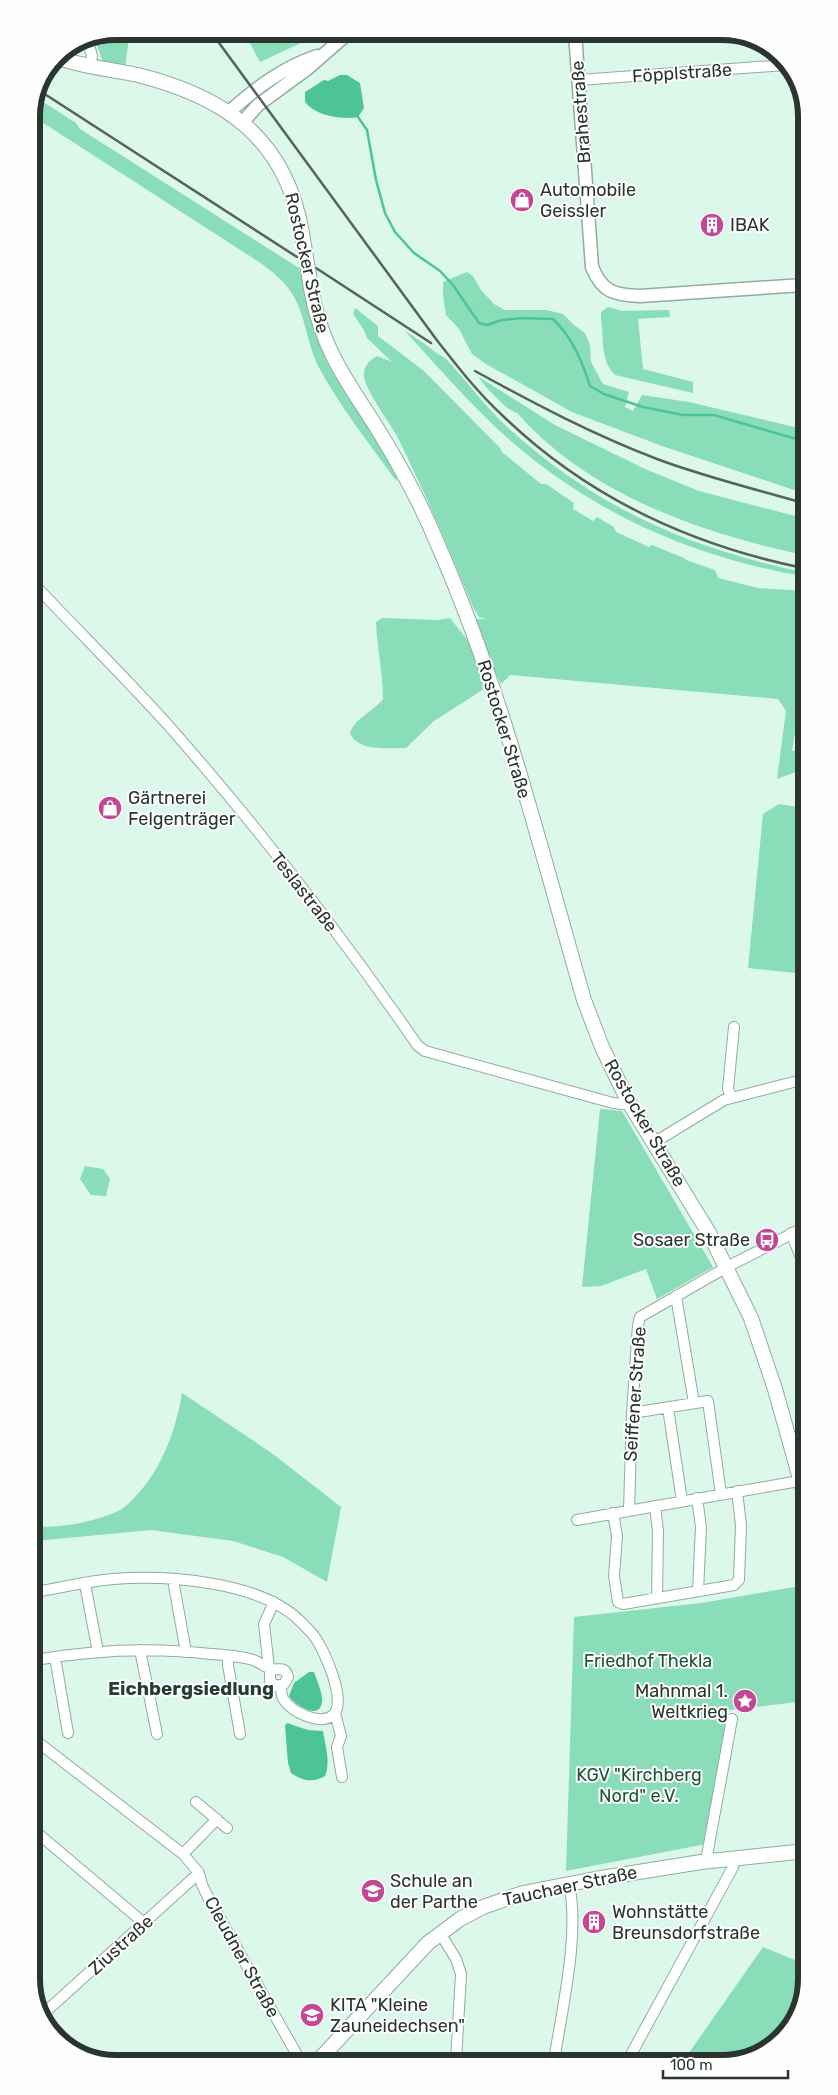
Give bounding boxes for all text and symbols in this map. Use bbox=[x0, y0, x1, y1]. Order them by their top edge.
street label: Föpplstraße bbox=[631, 59, 733, 87]
street label: Brahestraße bbox=[566, 60, 596, 164]
place label: Automobile Geissler bbox=[540, 179, 636, 222]
shop icon: Automobile Geissler bbox=[509, 187, 535, 213]
street label: Rostocker Straße bbox=[280, 190, 334, 336]
building icon: IBAK bbox=[699, 212, 725, 238]
place label: IBAK bbox=[730, 214, 770, 236]
street label: Rostocker Straße bbox=[472, 657, 536, 801]
place label: Gärtnerei Felgenträger bbox=[128, 787, 236, 830]
shop icon: Gärtnerei Felgenträger bbox=[97, 795, 123, 821]
street label: Teslastraße bbox=[266, 847, 342, 937]
street label: Rostocker Straße bbox=[600, 1055, 690, 1191]
bus stop icon: Sosaer Straße bbox=[754, 1227, 780, 1253]
place label: Sosaer Straße bbox=[633, 1229, 750, 1251]
street label: Seiffener Straße bbox=[619, 1326, 651, 1462]
park label: Friedhof Thekla bbox=[584, 1650, 712, 1672]
district label: Eichbergsiedlung bbox=[108, 1677, 274, 1700]
place label: Mahnmal 1. Weltkrieg bbox=[635, 1680, 728, 1723]
place icon: Mahnmal 1. Weltkrieg bbox=[732, 1688, 758, 1714]
park label: KGV "Kirchberg Nord" e.V. bbox=[576, 1764, 702, 1807]
street label: Tauchaer Straße bbox=[501, 1861, 639, 1911]
place label: Schule an der Parthe bbox=[390, 1870, 478, 1913]
school or university icon: Schule an der Parthe bbox=[360, 1878, 386, 1904]
street label: Cleudner Straße bbox=[200, 1892, 284, 2022]
place label: Wohnstätte Breunsdorfstraße bbox=[612, 1901, 760, 1944]
building icon: Wohnstätte Breunsdorfstraße bbox=[581, 1909, 607, 1935]
street label: Ziustraße bbox=[84, 1910, 158, 1980]
place label: KITA "Kleine Zauneidechsen" bbox=[330, 1994, 465, 2037]
school or university icon: KITA "Kleine Zauneidechsen" bbox=[299, 2002, 325, 2028]
scale bar bbox=[663, 2048, 788, 2080]
text: 100 m bbox=[670, 2056, 712, 2074]

